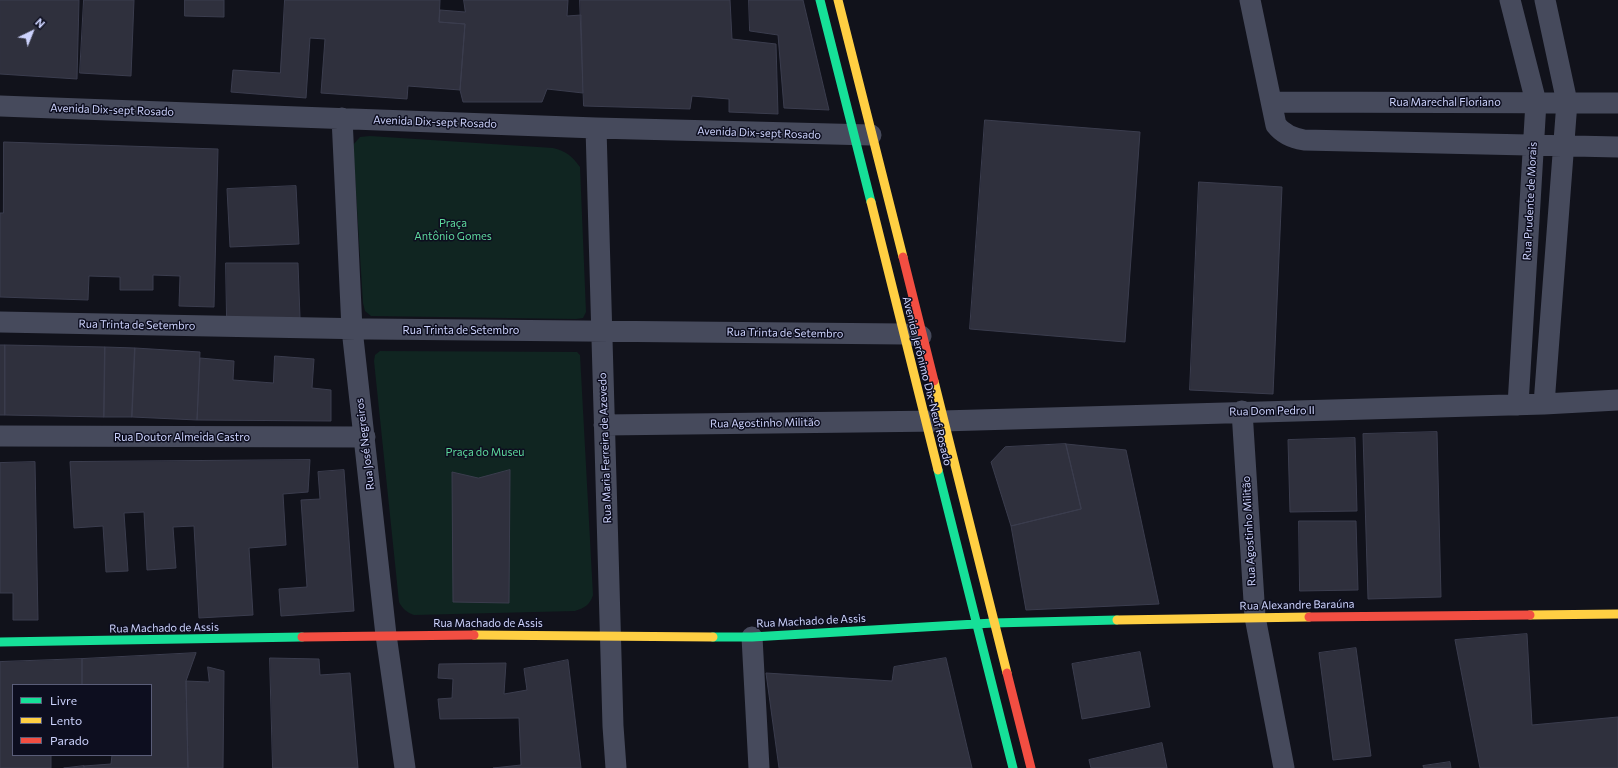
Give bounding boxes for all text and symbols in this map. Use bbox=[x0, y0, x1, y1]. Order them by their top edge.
north arrow bbox=[12, 12, 52, 52]
text: N bbox=[33, 15, 48, 30]
street label: Rua Marechal Floriano bbox=[1389, 95, 1501, 109]
street label: Avenida Dix-sept Rosado bbox=[50, 101, 174, 119]
street label: Avenida Dix-sept Rosado bbox=[373, 113, 497, 131]
street label: Avenida Dix-sept Rosado bbox=[697, 124, 821, 142]
street label: Rua Prudente de Morais bbox=[1520, 141, 1540, 261]
park label: Praça Antônio Gomes bbox=[414, 216, 492, 242]
street label: Avenida Jerônimo Dix-Neuf Rosado bbox=[900, 295, 954, 467]
street label: Rua Trinta de Setembro bbox=[78, 317, 196, 333]
street label: Rua Trinta de Setembro bbox=[403, 323, 519, 337]
street label: Rua Trinta de Setembro bbox=[726, 325, 844, 341]
street label: Rua Maria Ferreira de Azevedo bbox=[596, 372, 614, 524]
street label: Rua José Negreiros bbox=[353, 397, 377, 491]
street label: Rua Dom Pedro II bbox=[1229, 404, 1315, 418]
street label: Rua Agostinho Militão bbox=[710, 415, 820, 431]
street label: Rua Doutor Almeida Castro bbox=[114, 430, 250, 444]
park label: Praça do Museu bbox=[446, 445, 524, 459]
street label: Rua Agostinho Militão bbox=[1240, 476, 1258, 586]
street label: Rua Alexandre Baraúna bbox=[1239, 597, 1355, 613]
street label: Rua Machado de Assis bbox=[756, 612, 866, 630]
street label: Rua Machado de Assis bbox=[433, 616, 543, 630]
street label: Rua Machado de Assis bbox=[109, 620, 219, 636]
legend bbox=[12, 684, 152, 756]
text: Livre bbox=[50, 693, 77, 707]
text: Lento bbox=[50, 713, 82, 727]
text: Parado bbox=[50, 733, 89, 747]

